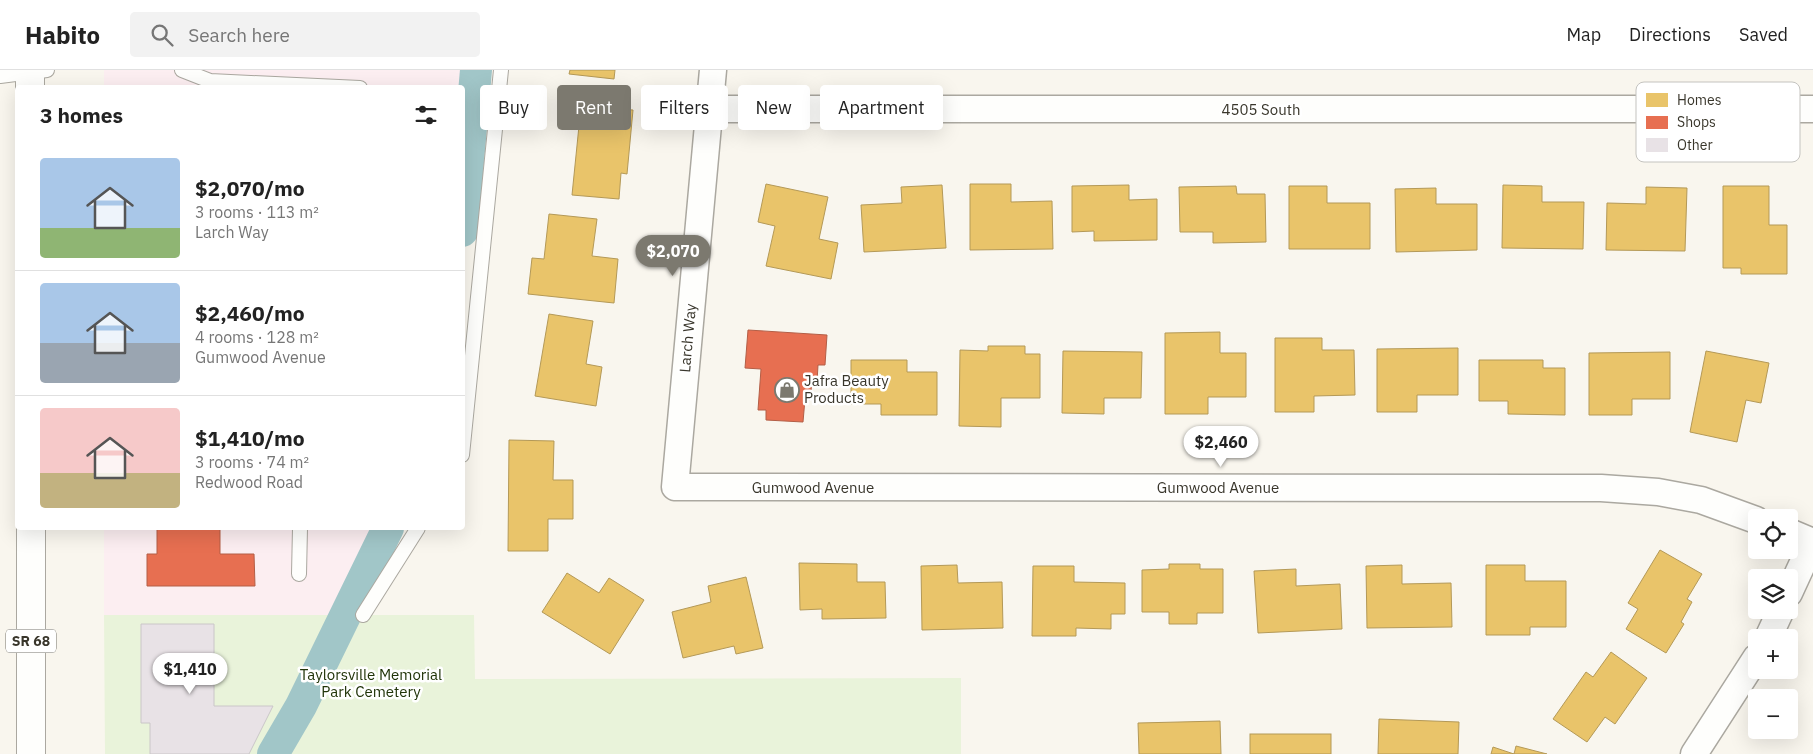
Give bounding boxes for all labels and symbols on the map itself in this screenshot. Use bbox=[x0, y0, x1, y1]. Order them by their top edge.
legend bbox=[1636, 82, 1800, 162]
text: Homes bbox=[1677, 91, 1722, 109]
street label: 4505 South bbox=[1222, 100, 1300, 119]
text: Shops bbox=[1677, 113, 1716, 131]
text: Other bbox=[1677, 136, 1713, 154]
pin: $2,070 bbox=[632, 234, 714, 277]
street label: Larch Way bbox=[675, 302, 700, 373]
place label: Jafra Beauty Products bbox=[804, 371, 889, 407]
shop icon: Jafra Beauty Products bbox=[774, 377, 800, 403]
pin: $2,460 bbox=[1180, 426, 1262, 468]
street label: Gumwood Avenue bbox=[752, 478, 874, 497]
street label: Gumwood Avenue bbox=[1157, 478, 1279, 497]
road number: SR 68 bbox=[6, 630, 56, 652]
pin: $1,410 bbox=[149, 652, 231, 695]
park label: Taylorsville Memorial Park Cemetery bbox=[300, 665, 442, 701]

